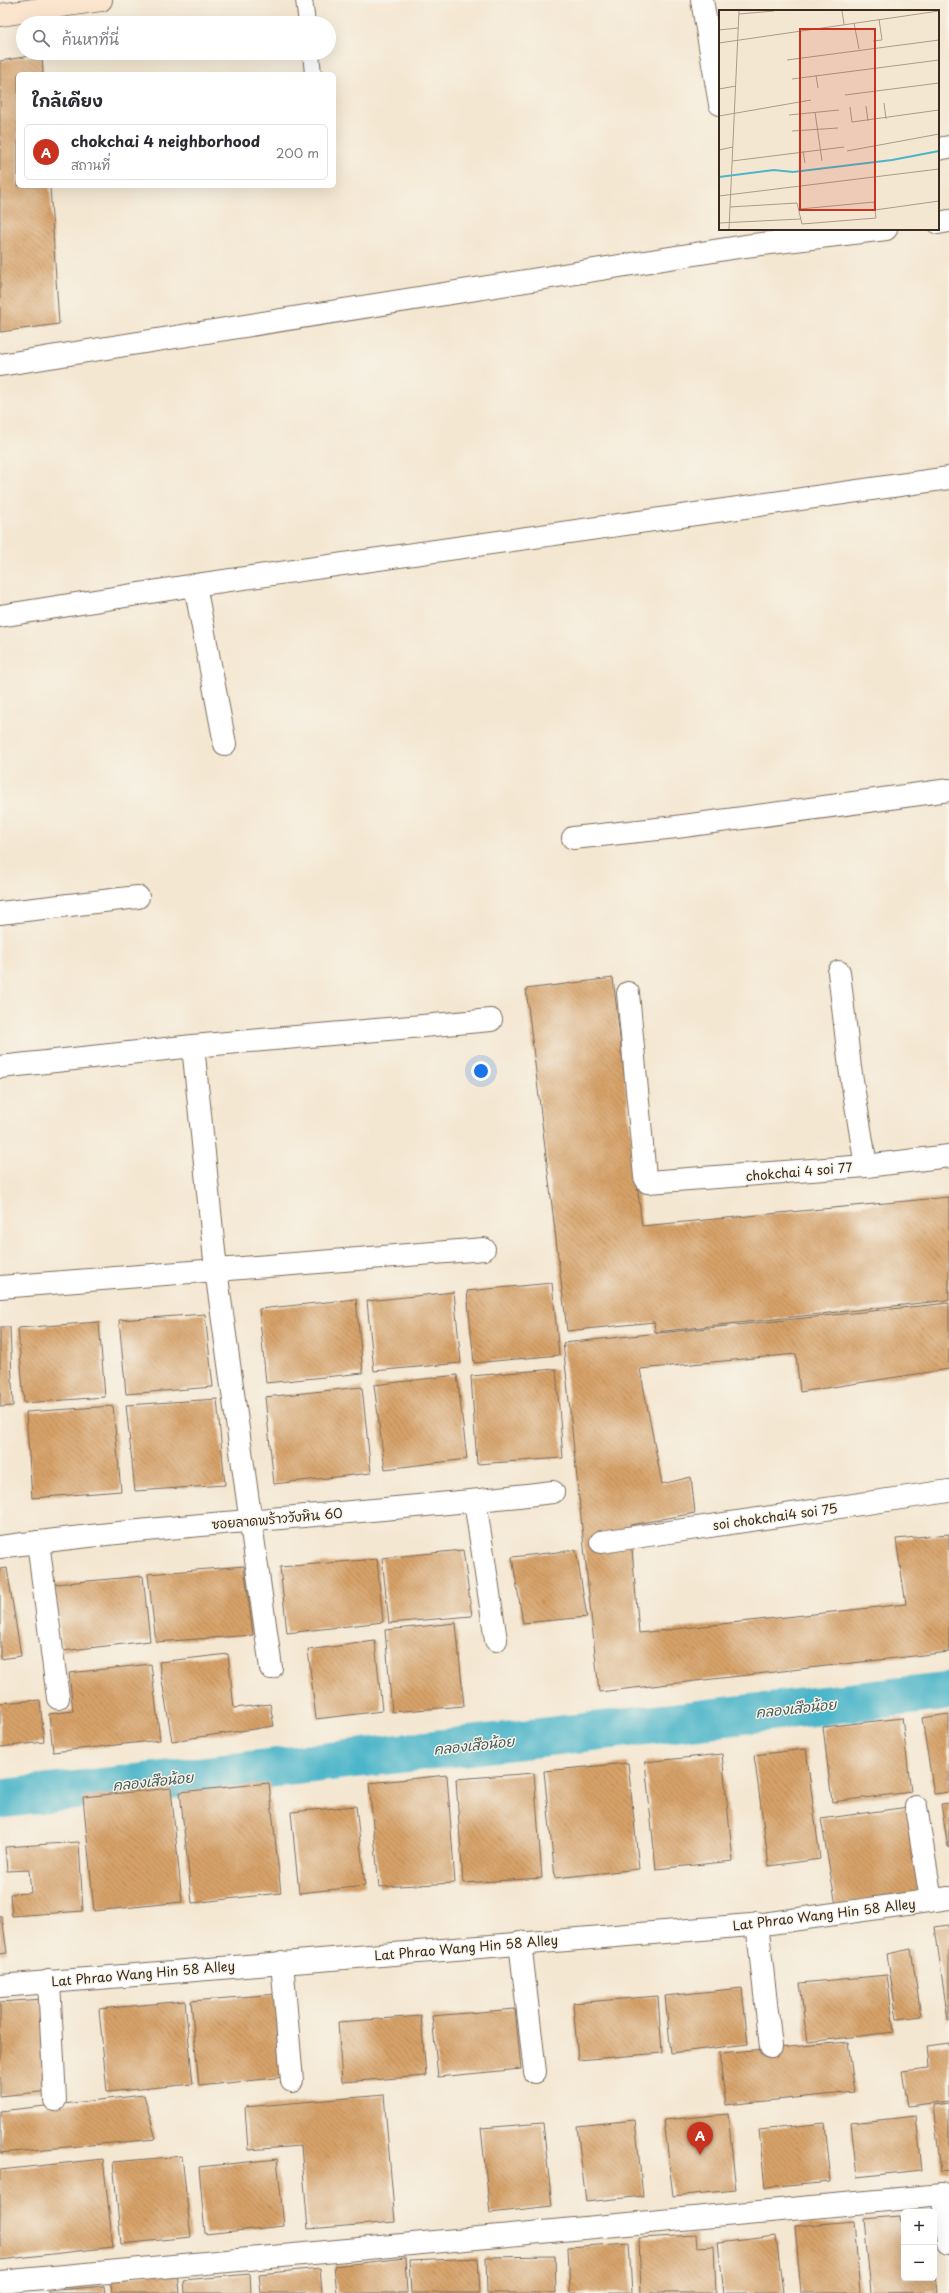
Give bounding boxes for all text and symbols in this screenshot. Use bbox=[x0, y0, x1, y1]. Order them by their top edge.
inset map bbox=[719, 10, 939, 230]
search box bbox=[16, 16, 336, 60]
icon: search bbox=[30, 27, 52, 49]
text: ค้นหาที่นี่ bbox=[62, 27, 119, 50]
text: ใกล้เคียง bbox=[32, 87, 103, 113]
text: chokchai 4 neighborhood bbox=[71, 129, 260, 152]
text: A bbox=[41, 143, 51, 162]
text: 200 m bbox=[276, 143, 319, 162]
text: สถานที่ bbox=[71, 155, 110, 174]
your location bbox=[471, 1061, 491, 1081]
street label: chokchai 4 soi 77 bbox=[745, 1157, 853, 1185]
street label: soi chokchai4 soi 75 bbox=[711, 1498, 839, 1534]
street label: ซอยลาดพร้าววังหิน 60 bbox=[211, 1503, 343, 1533]
water label: คลองเสือน้อย bbox=[755, 1693, 839, 1723]
water label: คลองเสือน้อย bbox=[433, 1730, 517, 1760]
water label: คลองเสือน้อย bbox=[112, 1766, 196, 1796]
street label: Lat Phrao Wang Hin 58 Alley bbox=[731, 1893, 917, 1935]
street label: Lat Phrao Wang Hin 58 Alley bbox=[373, 1930, 559, 1964]
street label: Lat Phrao Wang Hin 58 Alley bbox=[50, 1956, 236, 1990]
pin: A bbox=[687, 2122, 713, 2155]
map controls bbox=[901, 2209, 937, 2281]
button: + bbox=[901, 2209, 937, 2245]
button: − bbox=[901, 2245, 937, 2281]

